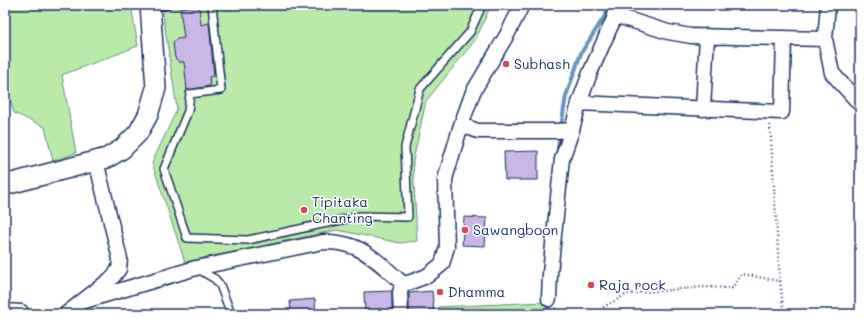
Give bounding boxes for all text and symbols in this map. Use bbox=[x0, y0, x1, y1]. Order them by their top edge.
place label: Subhash bbox=[514, 54, 570, 73]
marker: Subhash bbox=[501, 59, 511, 69]
place label: Tipitaka Chanting bbox=[312, 192, 373, 227]
marker: Tipitaka Chanting bbox=[299, 205, 309, 215]
place label: Sawangboon bbox=[473, 220, 558, 239]
marker: Sawangboon bbox=[460, 225, 470, 235]
place label: Raja rock bbox=[599, 275, 666, 294]
marker: Raja rock bbox=[586, 280, 596, 290]
place label: Dhamma bbox=[448, 282, 505, 301]
marker: Dhamma bbox=[435, 287, 445, 297]

